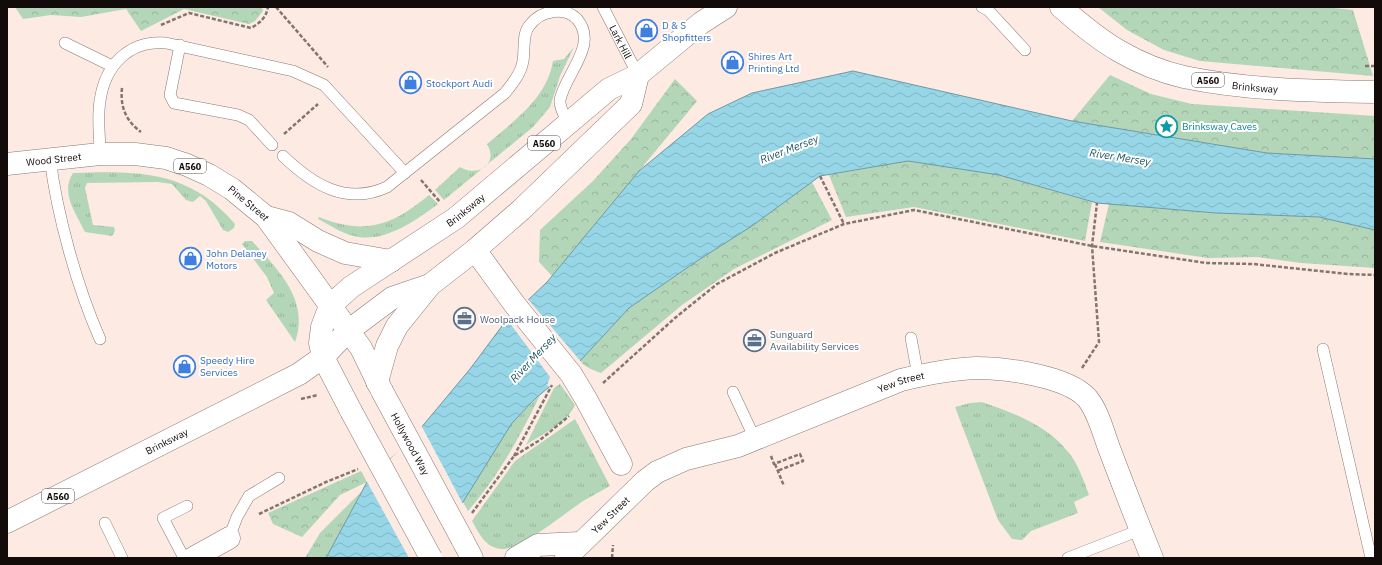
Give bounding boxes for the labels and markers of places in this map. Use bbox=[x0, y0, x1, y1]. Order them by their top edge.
shop icon: D & S Shopfitters bbox=[634, 18, 660, 44]
place label: D & S Shopfitters bbox=[662, 19, 712, 44]
shop icon: Shires Art Printing Ltd bbox=[720, 49, 746, 75]
place label: Shires Art Printing Ltd bbox=[748, 50, 799, 75]
shop icon: Stockport Audi bbox=[397, 70, 423, 96]
place label: Stockport Audi bbox=[426, 77, 493, 90]
place icon: Brinksway Caves bbox=[1153, 113, 1179, 139]
place label: Brinksway Caves bbox=[1182, 120, 1257, 133]
shop icon: John Delaney Motors bbox=[178, 246, 204, 272]
place label: John Delaney Motors bbox=[206, 247, 267, 272]
office icon: Woolpack House bbox=[451, 306, 477, 332]
place label: Woolpack House bbox=[480, 313, 556, 326]
office icon: Sunguard Availability Services bbox=[741, 327, 767, 353]
place label: Sunguard Availability Services bbox=[770, 328, 859, 353]
shop icon: Speedy Hire Services bbox=[172, 353, 198, 379]
place label: Speedy Hire Services bbox=[200, 354, 255, 379]

